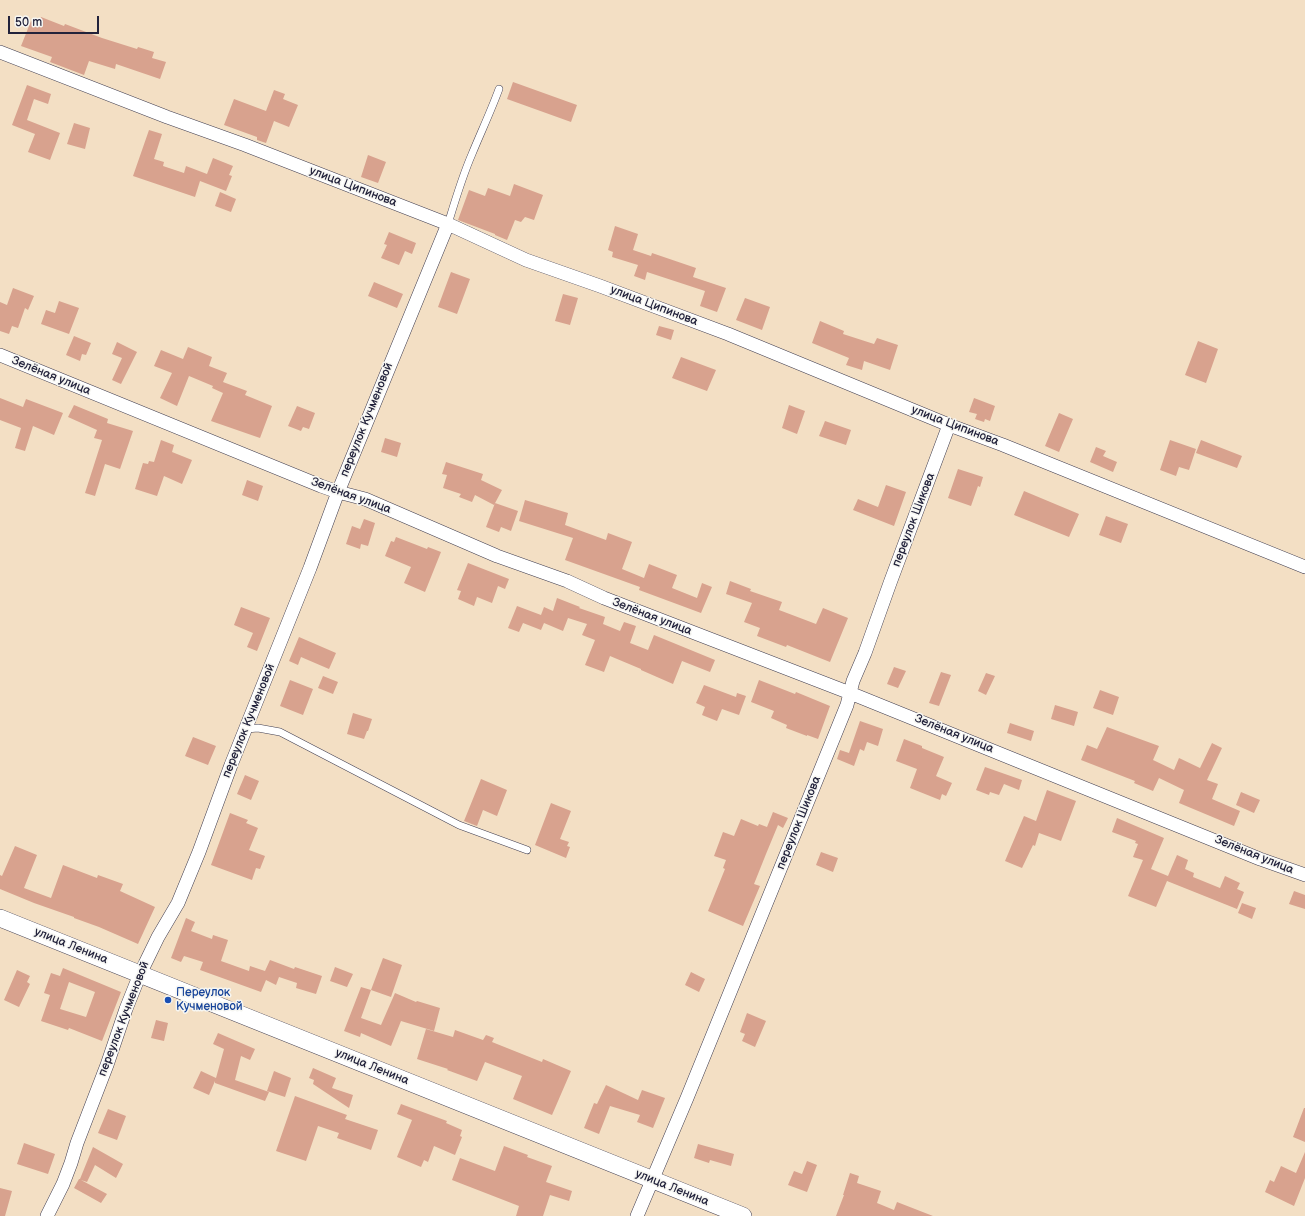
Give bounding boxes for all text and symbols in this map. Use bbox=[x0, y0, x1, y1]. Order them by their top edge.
scale bar bbox=[10, 8, 101, 34]
text: 50 m bbox=[15, 15, 42, 30]
street label: улица Ципинова bbox=[307, 164, 399, 210]
street label: улица Ципинова bbox=[608, 283, 700, 329]
street label: Зелёная улица bbox=[9, 354, 93, 398]
street label: переулок Кучменовой bbox=[338, 361, 396, 479]
street label: улица Ципинова bbox=[909, 403, 1001, 449]
street label: переулок Шикова bbox=[889, 471, 939, 569]
street label: Зелёная улица bbox=[309, 475, 393, 517]
street label: Зелёная улица bbox=[610, 595, 694, 639]
street label: переулок Кучменовой bbox=[220, 662, 278, 780]
street label: Зелёная улица bbox=[912, 712, 996, 756]
street label: переулок Шикова bbox=[774, 774, 824, 872]
street label: Зелёная улица bbox=[1212, 833, 1296, 877]
street label: улица Ленина bbox=[32, 925, 110, 967]
street label: переулок Кучменовой bbox=[95, 960, 153, 1078]
place label: Переулок Кучменовой bbox=[176, 986, 243, 1014]
marker: Переулок Кучменовой bbox=[163, 995, 173, 1005]
street label: улица Ленина bbox=[333, 1046, 411, 1088]
street label: улица Ленина bbox=[633, 1167, 711, 1209]

